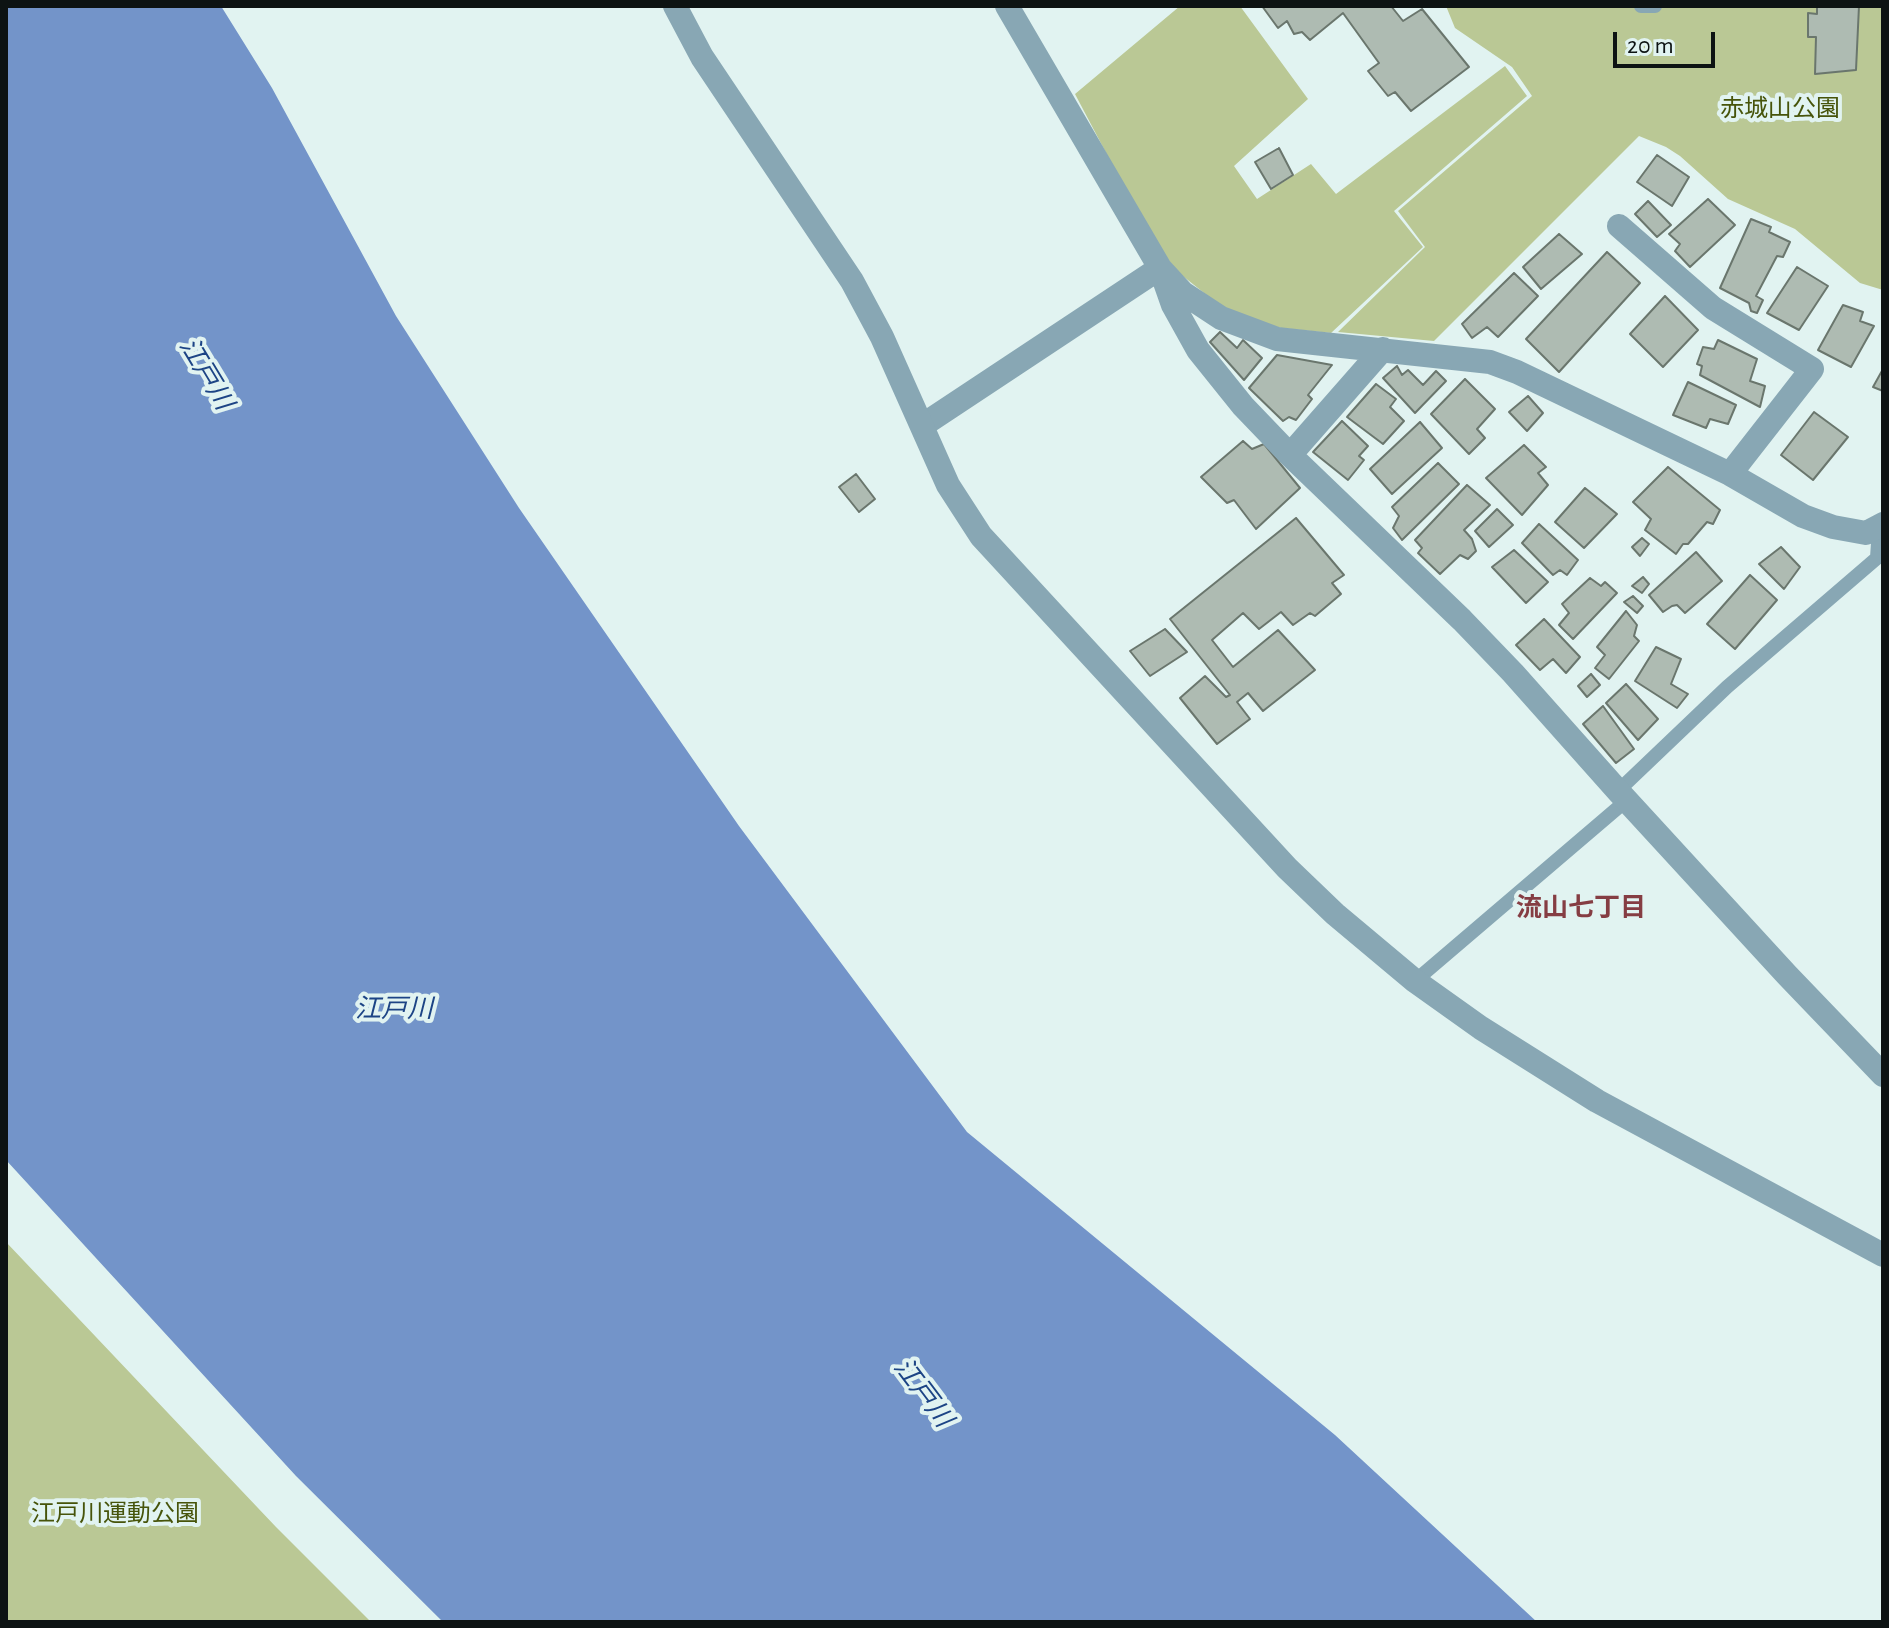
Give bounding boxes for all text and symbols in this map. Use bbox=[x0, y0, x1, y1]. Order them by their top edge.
scale bar bbox=[1617, 16, 1719, 66]
text: 20 m bbox=[1627, 34, 1674, 58]
park label: 赤城山公園 bbox=[1720, 95, 1840, 123]
water label: 江戸川 bbox=[173, 333, 239, 415]
district label: 流山七丁目 bbox=[1516, 892, 1646, 924]
water label: 江戸川 bbox=[355, 993, 433, 1025]
water label: 江戸川 bbox=[887, 1352, 959, 1434]
park label: 江戸川運動公園 bbox=[31, 1500, 199, 1528]

